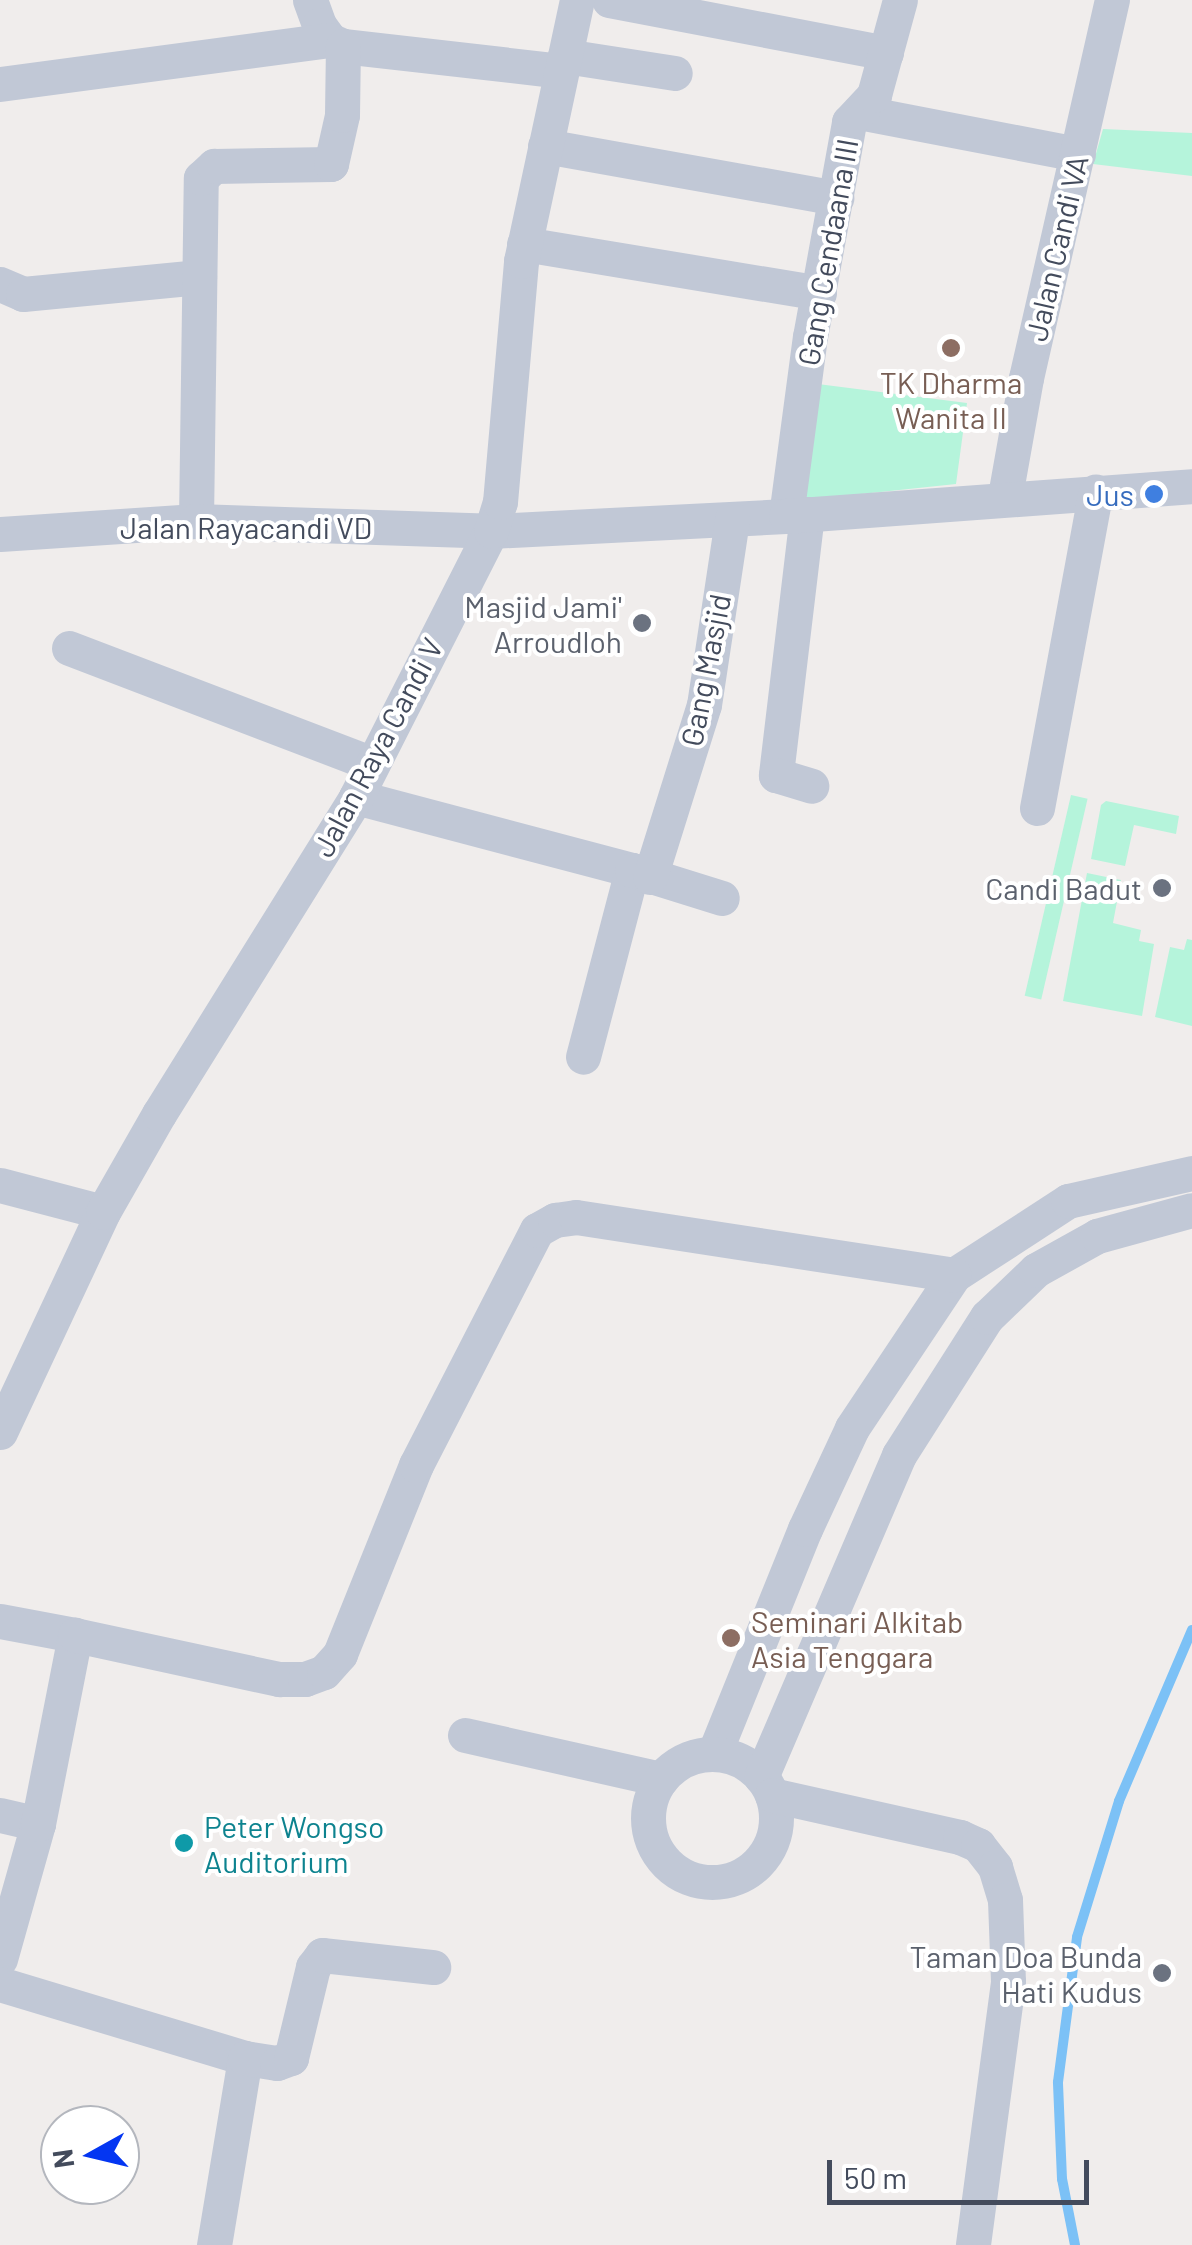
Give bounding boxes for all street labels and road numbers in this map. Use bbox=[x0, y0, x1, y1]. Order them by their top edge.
street label: Gang Cendaana III bbox=[789, 136, 865, 368]
street label: Jalan Candi VA bbox=[1017, 152, 1095, 344]
street label: Jalan Rayacandi VD bbox=[120, 509, 372, 545]
street label: Gang Masjid bbox=[673, 591, 737, 749]
street label: Jalan Raya Candi V bbox=[304, 632, 450, 862]

